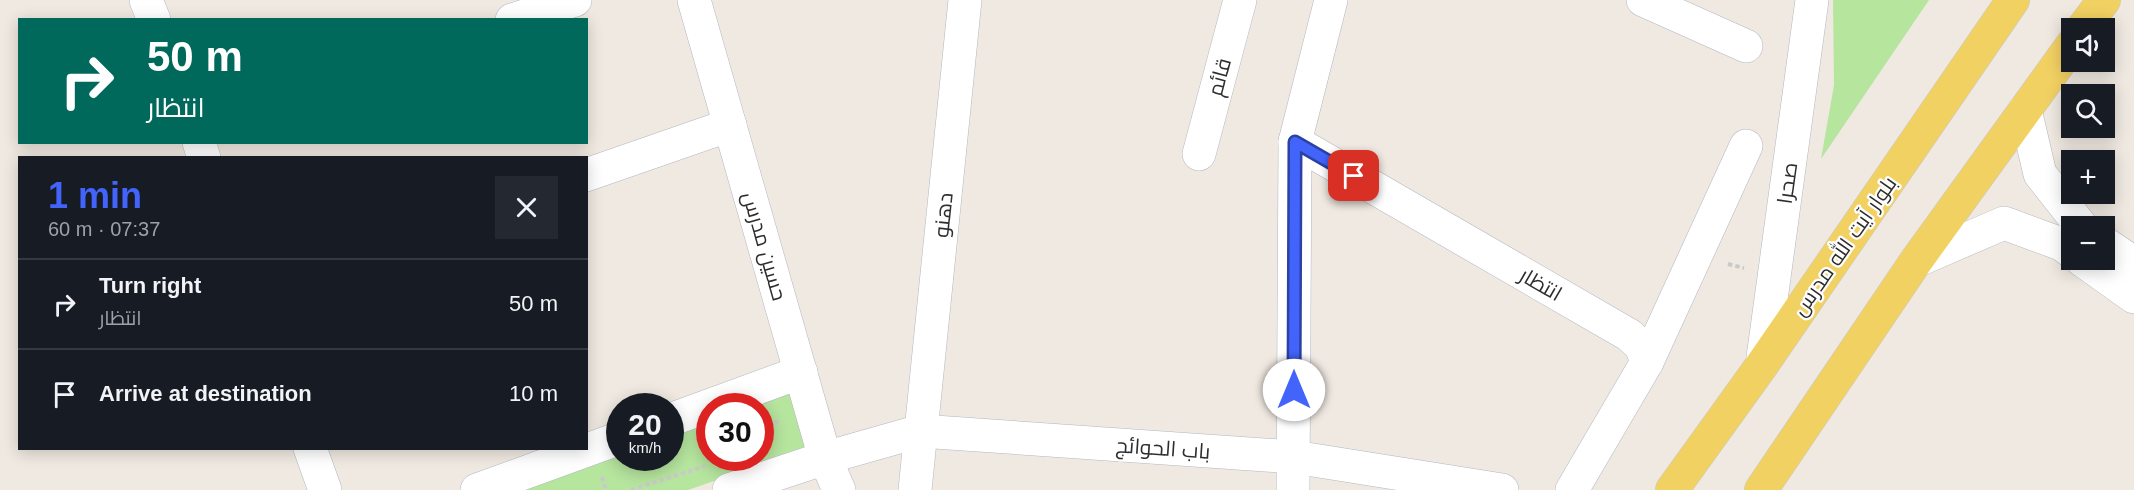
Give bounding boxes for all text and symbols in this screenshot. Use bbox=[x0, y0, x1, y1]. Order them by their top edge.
map controls bbox=[2061, 18, 2115, 270]
button: sound bbox=[2061, 18, 2115, 72]
text: 50 m bbox=[147, 33, 243, 80]
icon: right bbox=[48, 42, 126, 120]
street label: قائم bbox=[1203, 55, 1238, 99]
button: search bbox=[2061, 84, 2115, 138]
text: انتظار bbox=[147, 93, 205, 123]
pin bbox=[1328, 150, 1379, 201]
button: + bbox=[2061, 150, 2115, 204]
icon: arrive bbox=[1337, 159, 1370, 192]
street label: صحرا bbox=[1773, 161, 1802, 205]
street label: بلوار آیت الله مدرس bbox=[1786, 171, 1902, 321]
text: 1 min bbox=[48, 175, 142, 216]
button: close bbox=[495, 176, 558, 239]
street label: حسین مدرس bbox=[737, 189, 792, 304]
street label: دهنو bbox=[929, 191, 958, 239]
button: − bbox=[2061, 216, 2115, 270]
text: 60 m · 07:37 bbox=[48, 218, 160, 240]
street label: انتظار bbox=[1514, 262, 1566, 306]
text: Turn right bbox=[99, 273, 201, 298]
icon: right bbox=[48, 288, 81, 321]
text: 50 m bbox=[509, 291, 558, 316]
text: انتظار bbox=[99, 307, 142, 329]
position arrow bbox=[1262, 358, 1326, 422]
icon: arrive bbox=[48, 378, 81, 411]
text: Arrive at destination bbox=[99, 381, 312, 406]
text: 10 m bbox=[509, 381, 558, 406]
speed limit sign: 30 bbox=[696, 393, 774, 471]
text: 20 bbox=[628, 408, 662, 441]
street label: باب الحوائج bbox=[1115, 433, 1211, 466]
text: km/h bbox=[629, 439, 661, 456]

